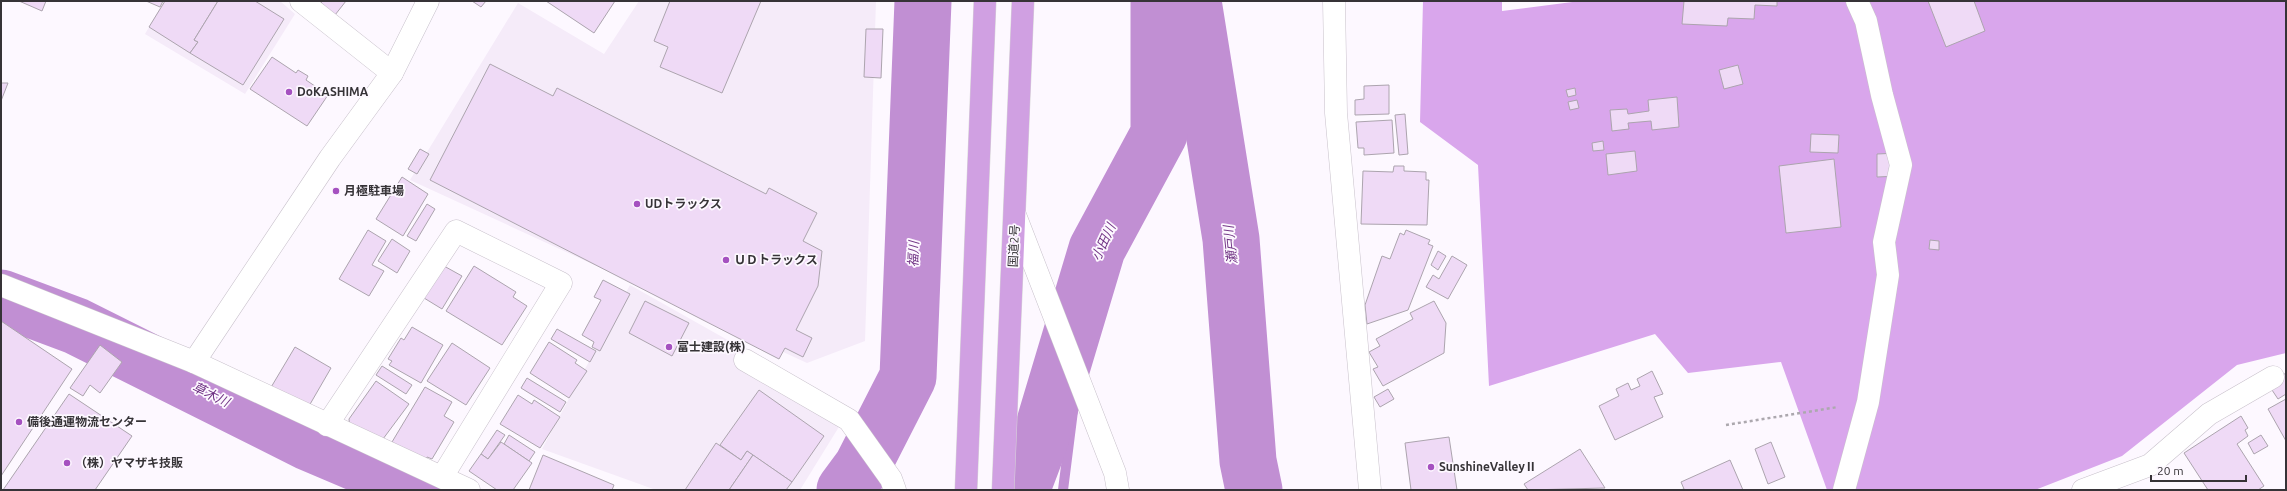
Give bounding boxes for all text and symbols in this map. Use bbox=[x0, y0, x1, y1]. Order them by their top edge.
place label: DoKASHIMA bbox=[297, 85, 369, 98]
marker: DoKASHIMA bbox=[284, 87, 294, 97]
place label: 月極駐車場 bbox=[344, 184, 404, 197]
marker: 月極駐車場 bbox=[331, 186, 341, 196]
place label: UDトラックス bbox=[645, 197, 722, 210]
marker: UDトラックス bbox=[632, 199, 642, 209]
water label: 小田川 bbox=[1088, 220, 1118, 263]
water label: 瀬戸川 bbox=[1221, 223, 1239, 265]
street label: 国道2号 bbox=[1006, 224, 1021, 268]
water label: 福川 bbox=[906, 239, 921, 267]
place label: ＵＤトラックス bbox=[734, 253, 818, 266]
marker: ＵＤトラックス bbox=[721, 255, 731, 265]
place label: 富士建設(株) bbox=[677, 340, 745, 354]
marker: 富士建設(株) bbox=[664, 342, 674, 352]
water label: 草木川 bbox=[190, 379, 233, 410]
place label: 備後通運物流センター bbox=[27, 415, 147, 428]
marker: 備後通運物流センター bbox=[14, 417, 24, 427]
place label: （株）ヤマザキ技販 bbox=[75, 456, 183, 469]
scale bar bbox=[2151, 457, 2246, 483]
marker: （株）ヤマザキ技販 bbox=[62, 458, 72, 468]
place label: SunshineValleyⅡ bbox=[1439, 460, 1537, 473]
marker: SunshineValleyⅡ bbox=[1426, 462, 1436, 472]
text: 20 m bbox=[2157, 464, 2184, 477]

